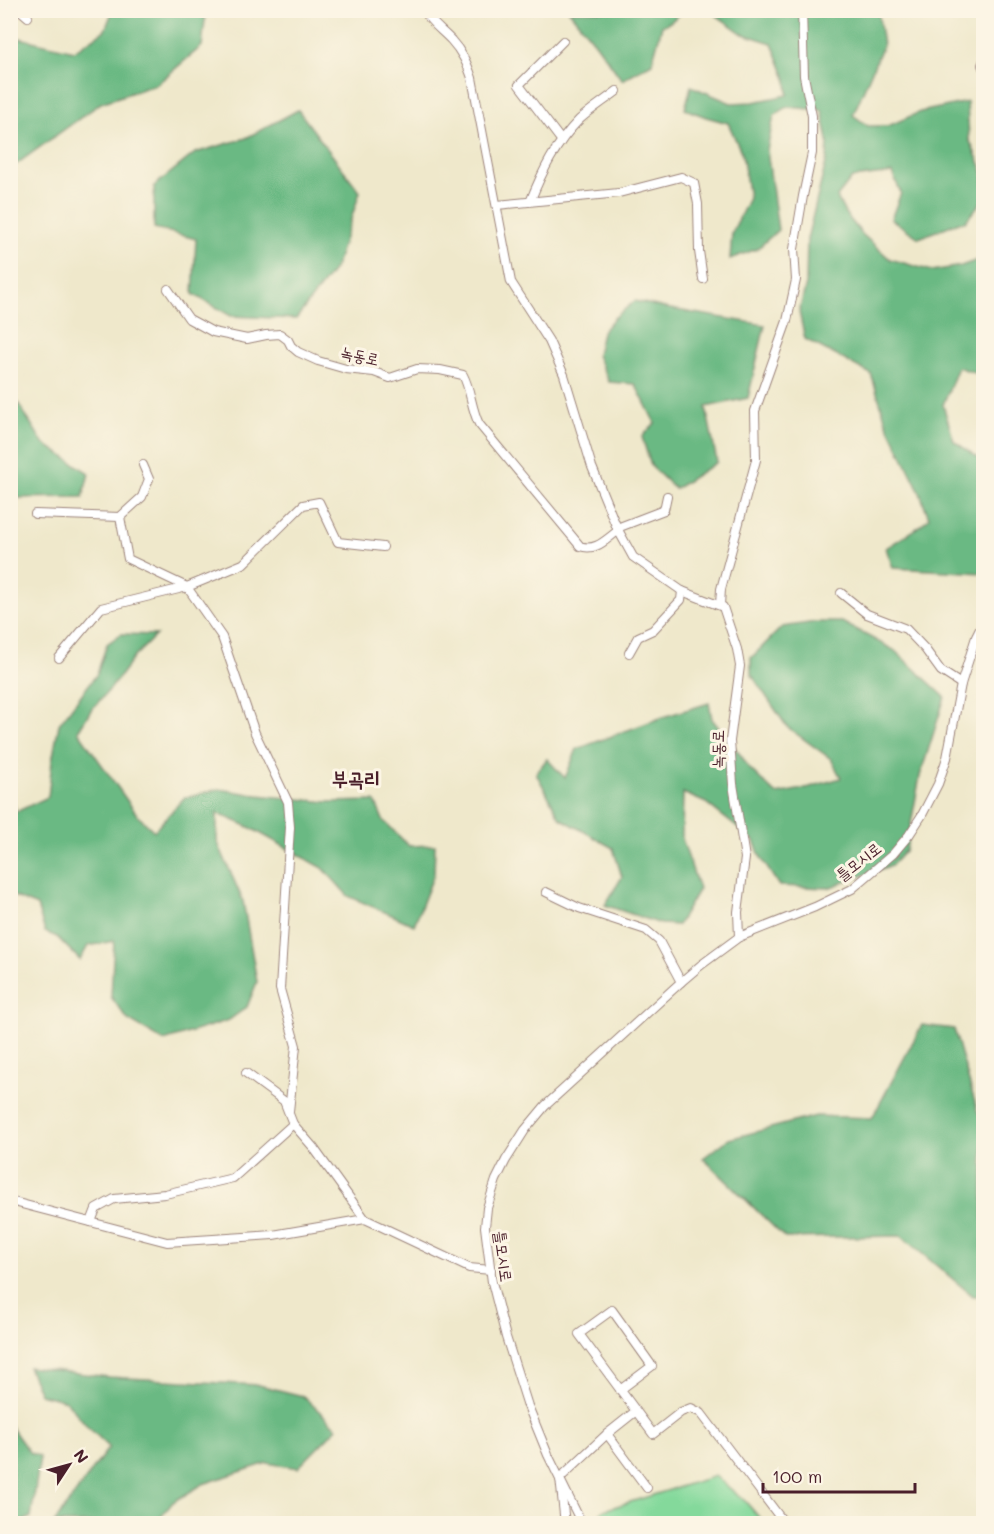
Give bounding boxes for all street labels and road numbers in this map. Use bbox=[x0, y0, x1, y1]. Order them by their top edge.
street label: 녹동로 bbox=[339, 341, 381, 369]
street label: 녹동로 bbox=[706, 730, 728, 768]
street label: 틀모시로 bbox=[831, 837, 885, 885]
street label: 틀모시로 bbox=[490, 1229, 518, 1283]

